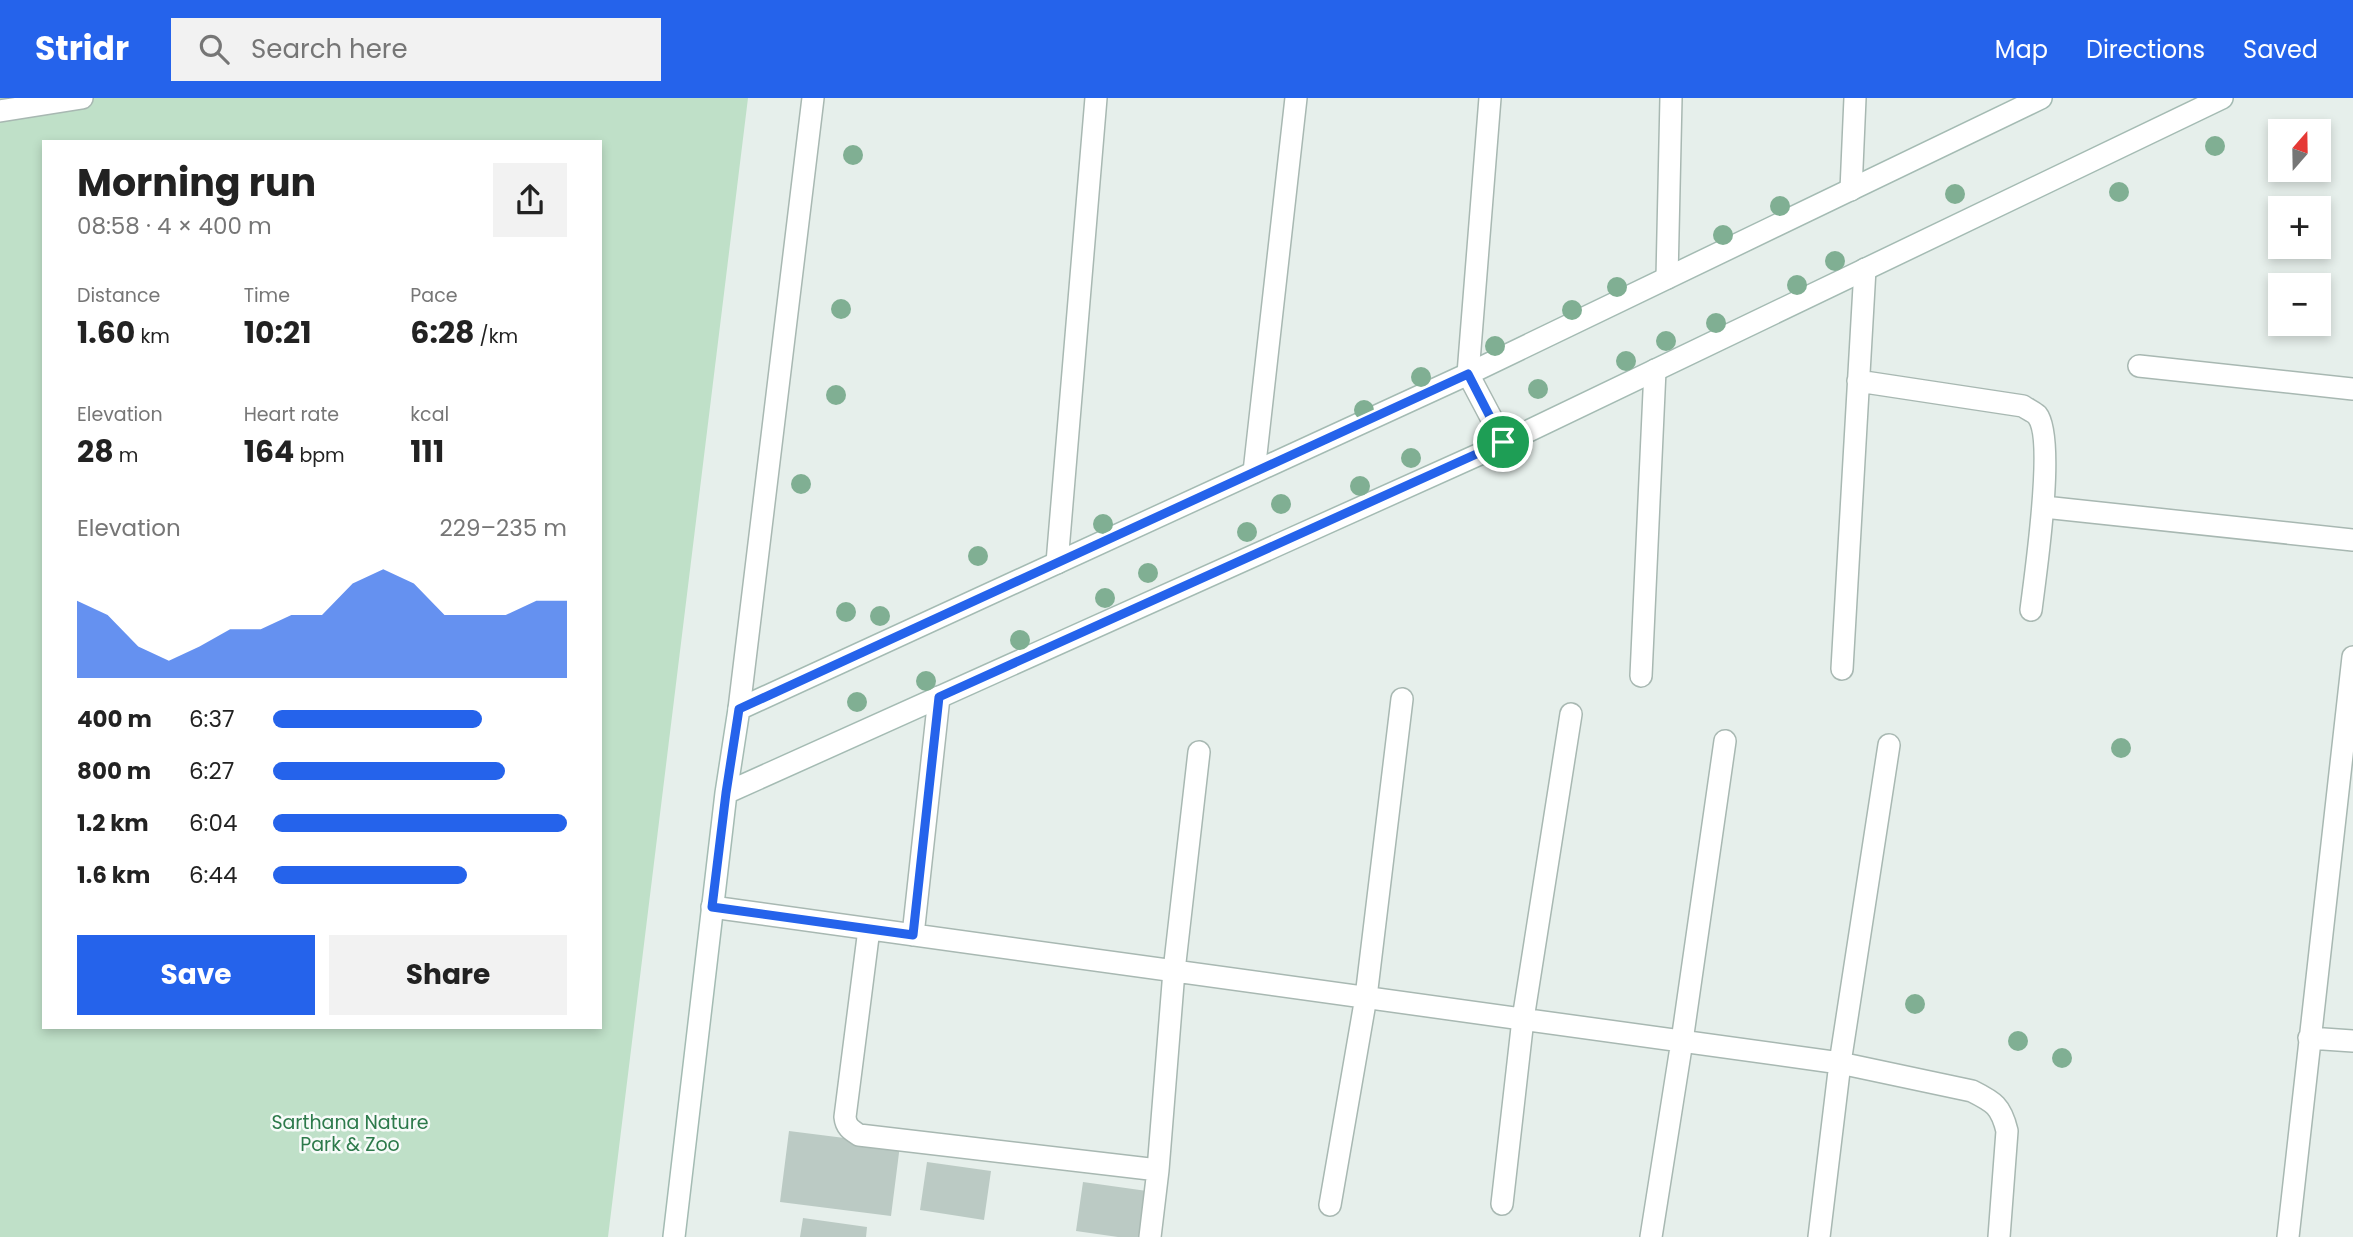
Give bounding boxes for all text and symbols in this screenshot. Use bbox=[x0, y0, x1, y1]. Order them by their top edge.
search box bbox=[171, 18, 661, 81]
text: Stridr bbox=[35, 25, 129, 72]
icon: search bbox=[195, 30, 233, 68]
text: Search here bbox=[251, 31, 408, 67]
text: Map bbox=[1995, 33, 2048, 66]
text: Directions bbox=[2086, 33, 2205, 66]
text: Saved bbox=[2243, 33, 2318, 66]
north arrow bbox=[2268, 119, 2331, 182]
map controls bbox=[2268, 119, 2331, 336]
text: Morning run bbox=[77, 156, 316, 209]
button: share bbox=[493, 163, 567, 237]
button: + bbox=[2268, 196, 2331, 259]
text: 08:58 · 4 × 400 m bbox=[77, 210, 272, 242]
button: − bbox=[2268, 273, 2331, 336]
text: Distance bbox=[77, 282, 160, 309]
text: Time bbox=[244, 282, 290, 309]
text: Pace bbox=[410, 282, 458, 309]
text: 1.60 bbox=[77, 311, 135, 354]
text: 10:21 bbox=[244, 311, 311, 354]
text: 6:28 bbox=[410, 311, 475, 354]
text: km bbox=[135, 323, 170, 350]
text: /km bbox=[475, 323, 518, 350]
text: Elevation bbox=[77, 401, 163, 428]
text: Heart rate bbox=[244, 401, 339, 428]
text: kcal bbox=[410, 401, 449, 428]
pin bbox=[1473, 412, 1533, 472]
icon: arrive bbox=[1484, 423, 1522, 461]
text: 28 bbox=[77, 430, 114, 473]
text: 164 bbox=[244, 430, 294, 473]
text: 111 bbox=[410, 430, 444, 473]
text: m bbox=[114, 442, 138, 469]
text: bpm bbox=[294, 442, 345, 469]
text: Elevation bbox=[77, 512, 181, 544]
text: 229–235 m bbox=[439, 512, 567, 544]
text: 400 m bbox=[77, 703, 152, 735]
text: 6:37 bbox=[189, 703, 235, 735]
text: 800 m bbox=[77, 755, 151, 787]
text: 6:27 bbox=[189, 755, 234, 787]
text: 1.2 km bbox=[77, 807, 149, 839]
text: 6:04 bbox=[189, 807, 237, 839]
text: 1.6 km bbox=[77, 859, 150, 891]
text: 6:44 bbox=[189, 859, 237, 891]
button: Save bbox=[77, 935, 315, 1015]
button: Share bbox=[329, 935, 567, 1015]
park label: Sarthana Nature Park & Zoo bbox=[271, 1109, 429, 1158]

